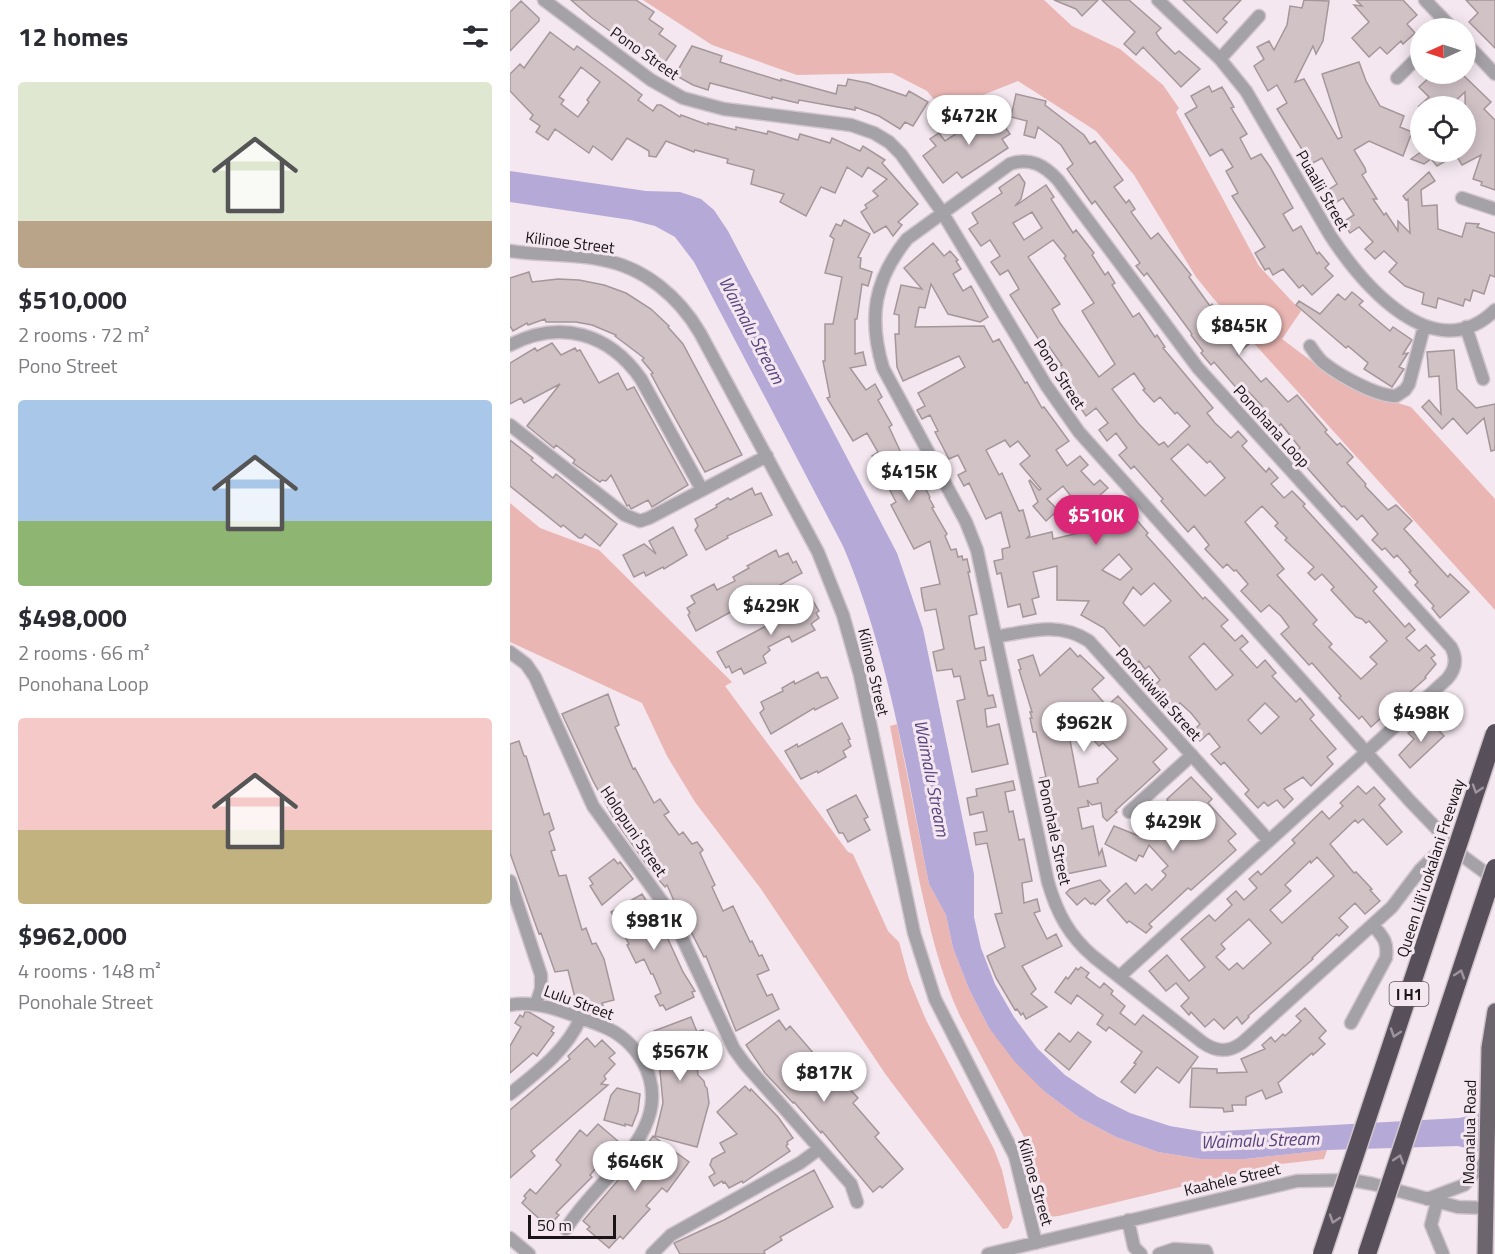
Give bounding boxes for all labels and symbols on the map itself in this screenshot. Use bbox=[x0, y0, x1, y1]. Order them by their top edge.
north arrow bbox=[1410, 18, 1476, 84]
street label: Pono Street bbox=[605, 20, 685, 86]
pin: $472K bbox=[927, 95, 1011, 146]
street label: Puaalii Street bbox=[1290, 145, 1356, 235]
street label: Kilinoe Street bbox=[524, 225, 616, 259]
water label: Waimalu Stream bbox=[712, 271, 792, 390]
pin: $845K bbox=[1197, 305, 1281, 356]
street label: Pono Street bbox=[1028, 334, 1092, 414]
street label: Ponohana Loop bbox=[1228, 379, 1316, 473]
pin: $415K bbox=[867, 451, 951, 502]
pin: $510K bbox=[1054, 495, 1138, 546]
pin: $429K bbox=[729, 585, 813, 636]
street label: Kilinoe Street bbox=[852, 626, 896, 719]
street label: Ponokiwila Street bbox=[1111, 642, 1208, 746]
pin: $498K bbox=[1379, 692, 1463, 743]
pin: $962K bbox=[1042, 702, 1126, 753]
water label: Waimalu Stream bbox=[907, 717, 957, 840]
street label: Queen Liliʻuokalani Freeway bbox=[1390, 775, 1470, 960]
street label: Ponohale Street bbox=[1032, 777, 1078, 888]
street label: Holopuni Street bbox=[595, 781, 674, 882]
one-way arrow bbox=[1471, 783, 1484, 794]
pin: $429K bbox=[1131, 801, 1215, 852]
pin: $981K bbox=[612, 900, 696, 951]
one-way arrow bbox=[1453, 969, 1465, 980]
street label: Lulu Street bbox=[541, 978, 618, 1026]
road number: I H1 bbox=[1390, 982, 1428, 1006]
one-way arrow bbox=[1390, 1028, 1403, 1038]
pin: $567K bbox=[638, 1031, 722, 1082]
pin: $817K bbox=[782, 1052, 866, 1103]
street label: Moanalua Road bbox=[1456, 1079, 1482, 1185]
water label: Waimalu Stream bbox=[1200, 1124, 1321, 1156]
street label: Kilinoe Street bbox=[1012, 1136, 1060, 1229]
pin: $646K bbox=[593, 1141, 677, 1192]
one-way arrow bbox=[1391, 1154, 1404, 1165]
street label: Kaahele Street bbox=[1181, 1156, 1283, 1202]
scale bar bbox=[528, 1212, 616, 1240]
one-way arrow bbox=[1329, 1213, 1341, 1224]

